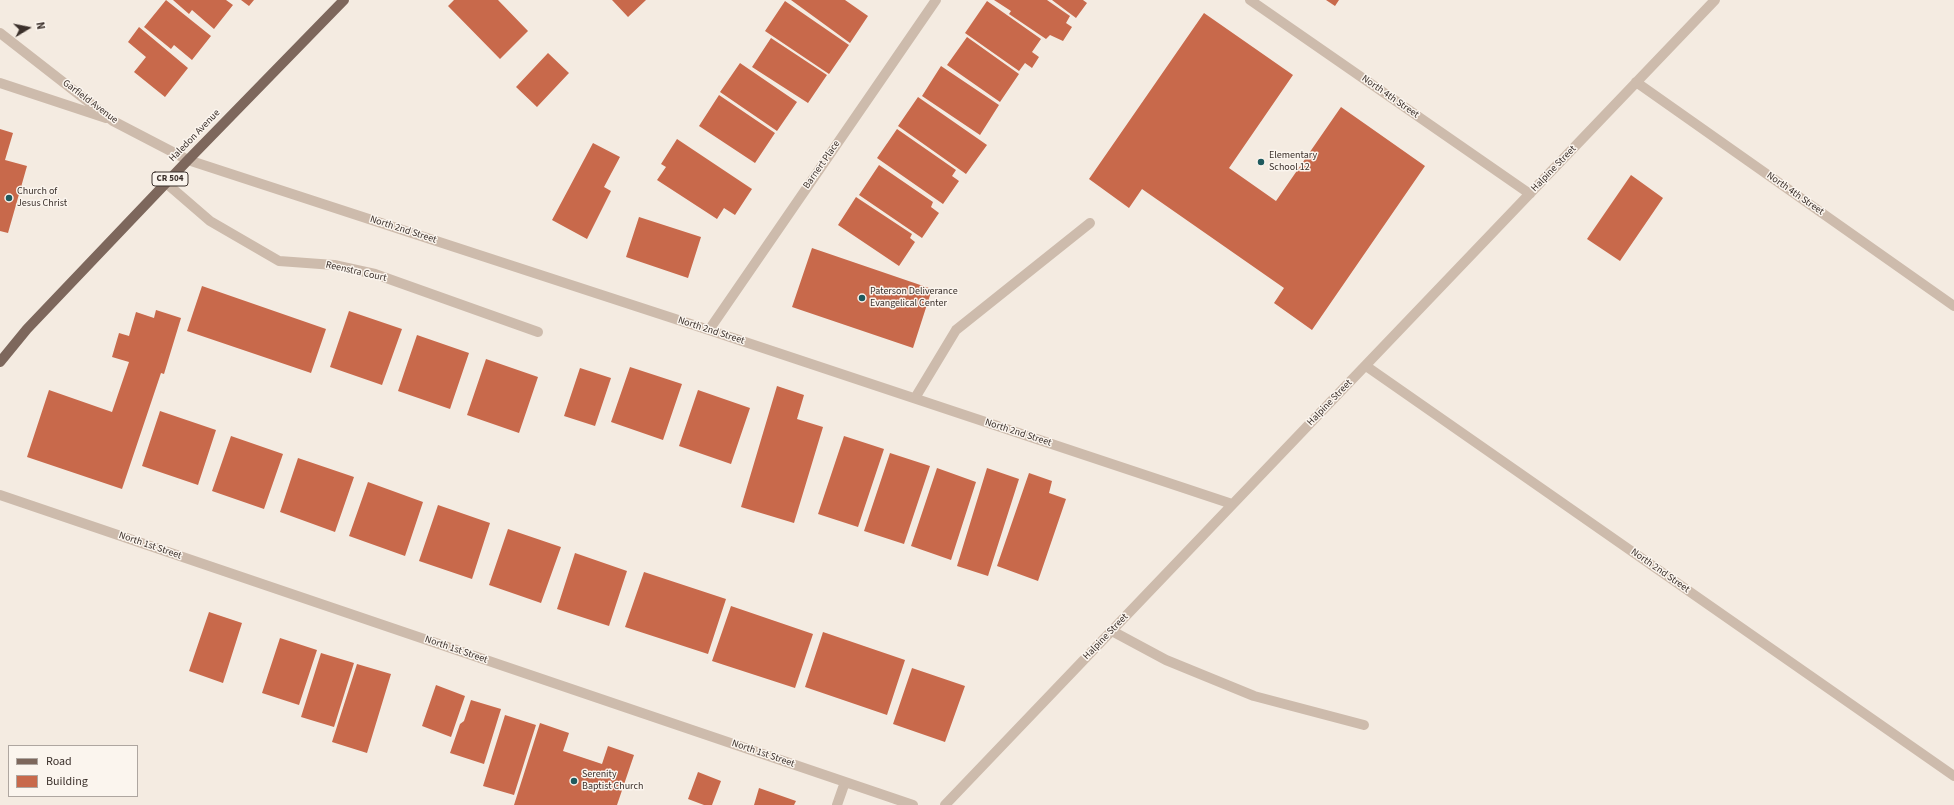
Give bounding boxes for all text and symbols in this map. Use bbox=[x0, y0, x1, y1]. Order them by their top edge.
north arrow bbox=[8, 8, 48, 48]
text: N bbox=[32, 21, 48, 31]
street label: North 4th Street bbox=[1359, 73, 1421, 121]
street label: Garfield Avenue bbox=[60, 77, 120, 127]
street label: Haledon Avenue bbox=[167, 107, 223, 165]
street label: Barnert Place bbox=[801, 139, 843, 191]
street label: Halpine Street bbox=[1529, 143, 1579, 195]
place label: Elementary School 12 bbox=[1269, 150, 1317, 174]
marker: Elementary School 12 bbox=[1256, 157, 1266, 167]
street label: North 4th Street bbox=[1764, 170, 1826, 218]
road number: CR 504 bbox=[152, 172, 188, 186]
place label: Church of Jesus Christ bbox=[17, 186, 67, 210]
marker: Church of Jesus Christ bbox=[4, 193, 14, 203]
street label: North 2nd Street bbox=[368, 214, 438, 246]
street label: Reenstra Court bbox=[324, 259, 388, 285]
place label: Paterson Deliverance Evangelical Center bbox=[870, 286, 958, 310]
marker: Paterson Deliverance Evangelical Center bbox=[857, 293, 867, 303]
street label: North 2nd Street bbox=[676, 315, 746, 347]
street label: Halpine Street bbox=[1305, 377, 1355, 429]
street label: North 2nd Street bbox=[983, 417, 1053, 449]
street label: North 1st Street bbox=[117, 530, 183, 562]
street label: North 2nd Street bbox=[1628, 546, 1692, 596]
street label: Halpine Street bbox=[1081, 611, 1131, 663]
street label: North 1st Street bbox=[423, 634, 489, 666]
street label: North 1st Street bbox=[730, 738, 796, 770]
legend bbox=[8, 745, 138, 797]
text: Road bbox=[46, 753, 72, 770]
place label: Serenity Baptist Church bbox=[582, 769, 643, 792]
text: Building bbox=[46, 773, 88, 790]
marker: Serenity Baptist Church bbox=[569, 776, 579, 786]

